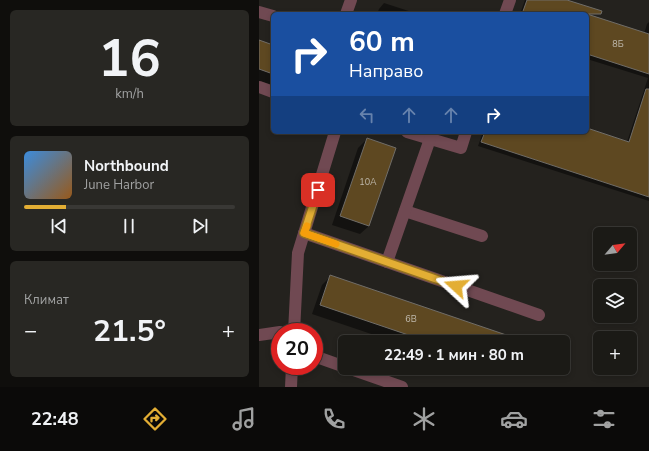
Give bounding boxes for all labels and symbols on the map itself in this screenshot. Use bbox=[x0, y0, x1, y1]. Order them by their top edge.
house number: 8Б bbox=[612, 38, 624, 50]
pin bbox=[301, 173, 335, 207]
house number: 10А bbox=[359, 176, 377, 188]
north arrow bbox=[593, 227, 637, 271]
position arrow bbox=[435, 265, 477, 307]
house number: 6В bbox=[405, 313, 417, 325]
speed limit sign: 20 bbox=[271, 323, 323, 375]

